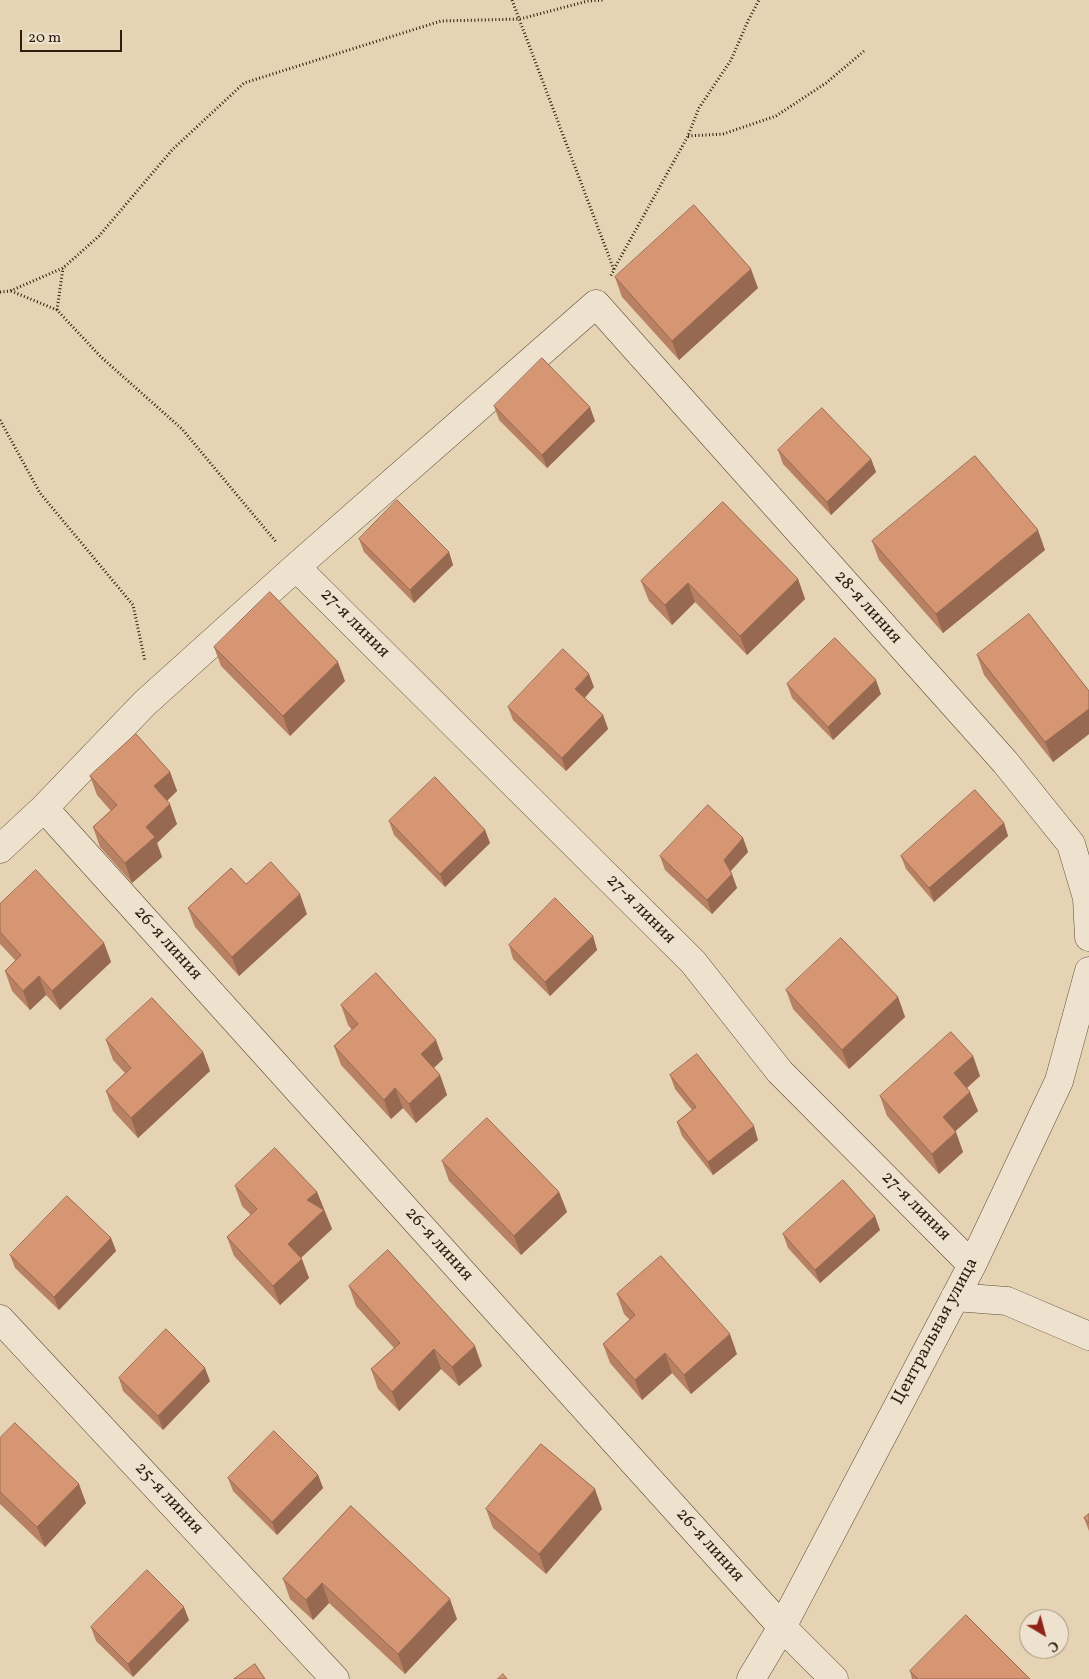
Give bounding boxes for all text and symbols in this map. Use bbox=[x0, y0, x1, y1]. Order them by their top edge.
scale bar bbox=[22, 20, 125, 52]
text: 20 m bbox=[28, 28, 61, 49]
street label: 28-я линия bbox=[828, 567, 906, 649]
street label: 27-я линия bbox=[315, 585, 393, 663]
street label: 27-я линия bbox=[601, 871, 679, 949]
street label: 26-я линия bbox=[128, 903, 206, 985]
street label: 27-я линия bbox=[876, 1168, 954, 1246]
street label: 26-я линия bbox=[399, 1204, 477, 1286]
street label: Центральная улица bbox=[888, 1255, 984, 1409]
street label: 25-я линия bbox=[129, 1458, 207, 1540]
street label: 26-я линия bbox=[670, 1505, 748, 1587]
north arrow bbox=[1019, 1609, 1069, 1659]
text: С bbox=[1043, 1635, 1062, 1656]

